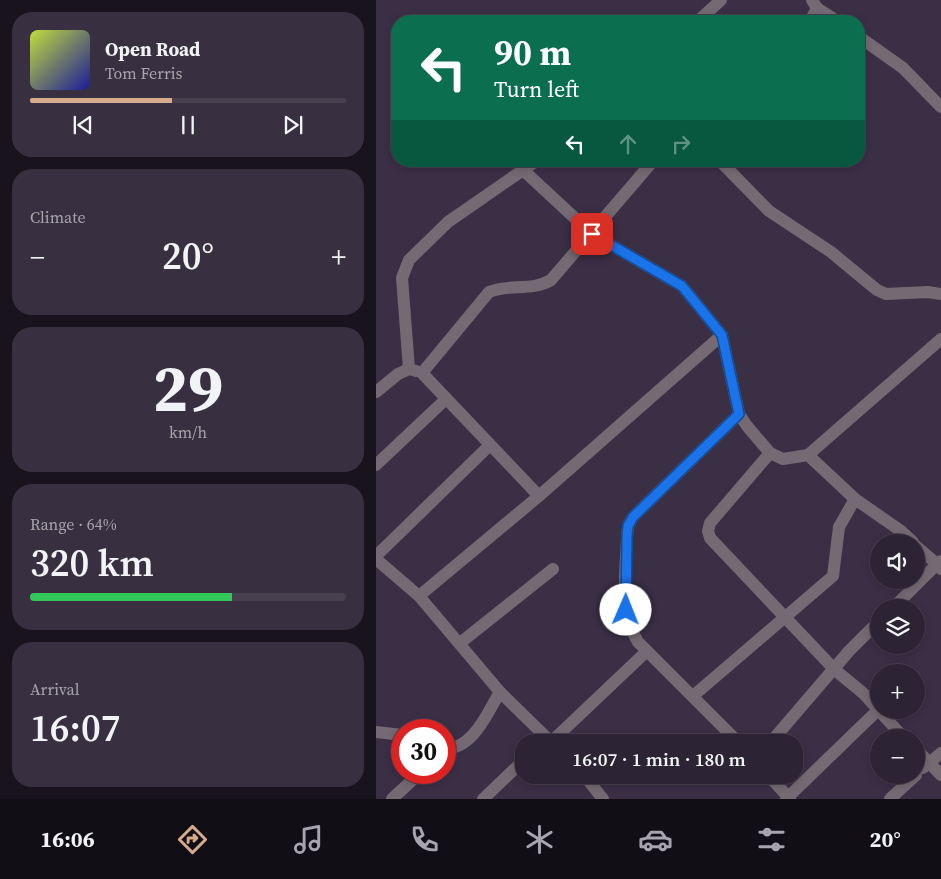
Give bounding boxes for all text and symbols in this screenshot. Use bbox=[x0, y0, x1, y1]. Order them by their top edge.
text: 90 m bbox=[494, 29, 571, 77]
icon: left bbox=[411, 35, 476, 100]
text: Open Road bbox=[105, 36, 200, 62]
text: Tom Ferris bbox=[105, 62, 183, 84]
text: Turn left bbox=[494, 74, 579, 104]
icon: previous bbox=[69, 111, 97, 139]
icon: pause bbox=[174, 111, 202, 139]
icon: next bbox=[279, 111, 307, 139]
icon: left bbox=[561, 130, 589, 158]
icon: ahead bbox=[614, 130, 642, 158]
icon: right bbox=[667, 130, 695, 158]
text: Climate bbox=[30, 206, 86, 228]
pin bbox=[571, 213, 613, 255]
icon: arrive bbox=[578, 220, 606, 248]
text: 20° bbox=[162, 230, 214, 282]
text: − bbox=[30, 238, 45, 276]
text: + bbox=[331, 238, 346, 276]
text: 29 bbox=[153, 344, 223, 433]
text: km/h bbox=[169, 421, 207, 443]
text: Range · 64% bbox=[30, 513, 117, 535]
map controls bbox=[870, 534, 925, 784]
button: sound bbox=[870, 534, 925, 589]
text: 320 km bbox=[30, 537, 154, 589]
position arrow bbox=[599, 583, 651, 635]
button: layers bbox=[870, 599, 925, 654]
button: + bbox=[870, 664, 925, 719]
text: Arrival bbox=[30, 678, 79, 700]
text: 16:07 bbox=[30, 702, 120, 754]
speed limit sign: 30 bbox=[391, 719, 456, 784]
button: − bbox=[870, 729, 925, 784]
text: 16:07 · 1 min · 180 m bbox=[572, 746, 746, 772]
icon: directions bbox=[175, 822, 210, 857]
icon: music bbox=[291, 822, 326, 857]
icon: phone bbox=[407, 822, 442, 857]
icon: climate bbox=[522, 822, 557, 857]
icon: car bbox=[638, 822, 673, 857]
icon: filters bbox=[754, 822, 789, 857]
text: 16:06 bbox=[40, 824, 95, 854]
text: 20° bbox=[870, 824, 901, 854]

